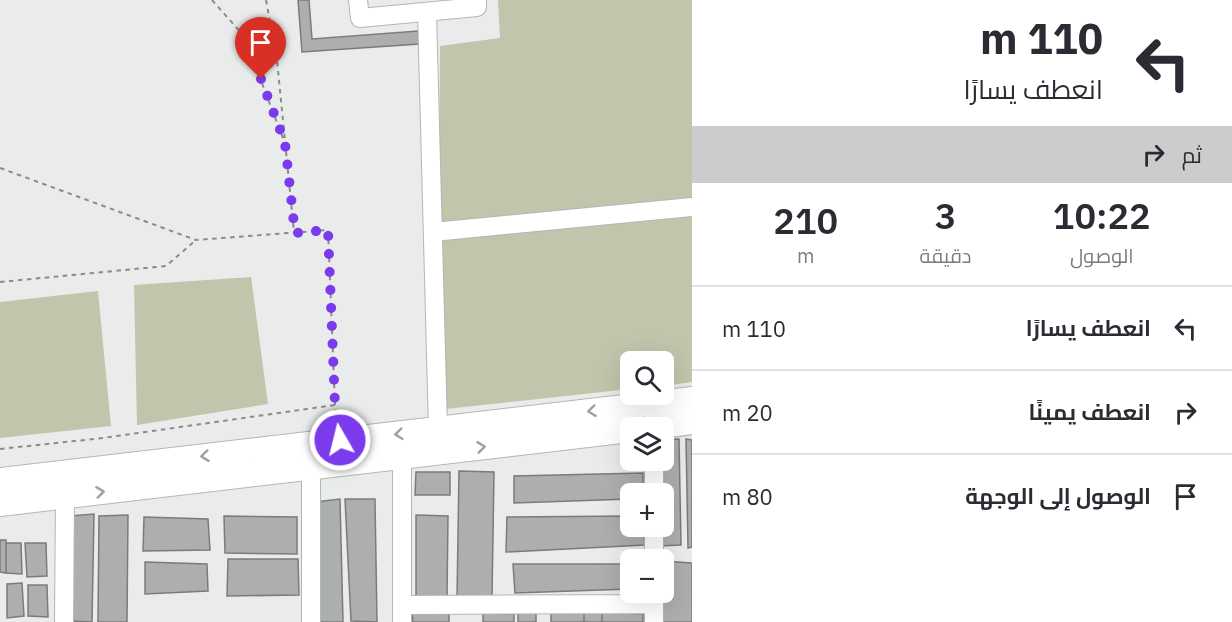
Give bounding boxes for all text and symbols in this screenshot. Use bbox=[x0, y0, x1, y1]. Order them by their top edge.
text: 110 m bbox=[980, 11, 1103, 66]
pin bbox=[235, 17, 286, 79]
icon: left bbox=[1124, 24, 1202, 102]
icon: arrive bbox=[244, 26, 277, 59]
text: انعطف يسارًا bbox=[964, 71, 1103, 106]
icon: right bbox=[1137, 138, 1170, 171]
text: ثم bbox=[1182, 140, 1202, 169]
text: 3 bbox=[935, 192, 956, 239]
text: 10:22 bbox=[1053, 192, 1151, 239]
text: 210 bbox=[773, 197, 838, 244]
text: m bbox=[797, 242, 814, 269]
text: دقيقة bbox=[919, 242, 971, 269]
text: الوصول bbox=[1070, 242, 1134, 269]
icon: left bbox=[1169, 312, 1202, 345]
text: انعطف يسارًا bbox=[1026, 313, 1151, 342]
text: 110 m bbox=[722, 314, 786, 343]
map controls bbox=[620, 351, 674, 603]
button: search bbox=[620, 351, 674, 405]
icon: right bbox=[1169, 396, 1202, 429]
text: انعطف يمينًا bbox=[1029, 397, 1151, 426]
text: 20 m bbox=[722, 398, 773, 427]
one-way arrow bbox=[588, 404, 597, 417]
position arrow bbox=[308, 408, 372, 472]
button: layers bbox=[620, 417, 674, 471]
one-way arrow bbox=[394, 427, 403, 440]
one-way arrow bbox=[477, 441, 486, 454]
one-way arrow bbox=[200, 449, 209, 462]
icon: arrive bbox=[1169, 480, 1202, 513]
text: الوصول إلى الوجهة bbox=[965, 481, 1151, 510]
text: 80 m bbox=[722, 482, 773, 511]
button: + bbox=[620, 483, 674, 537]
one-way arrow bbox=[95, 486, 104, 499]
button: − bbox=[620, 549, 674, 603]

